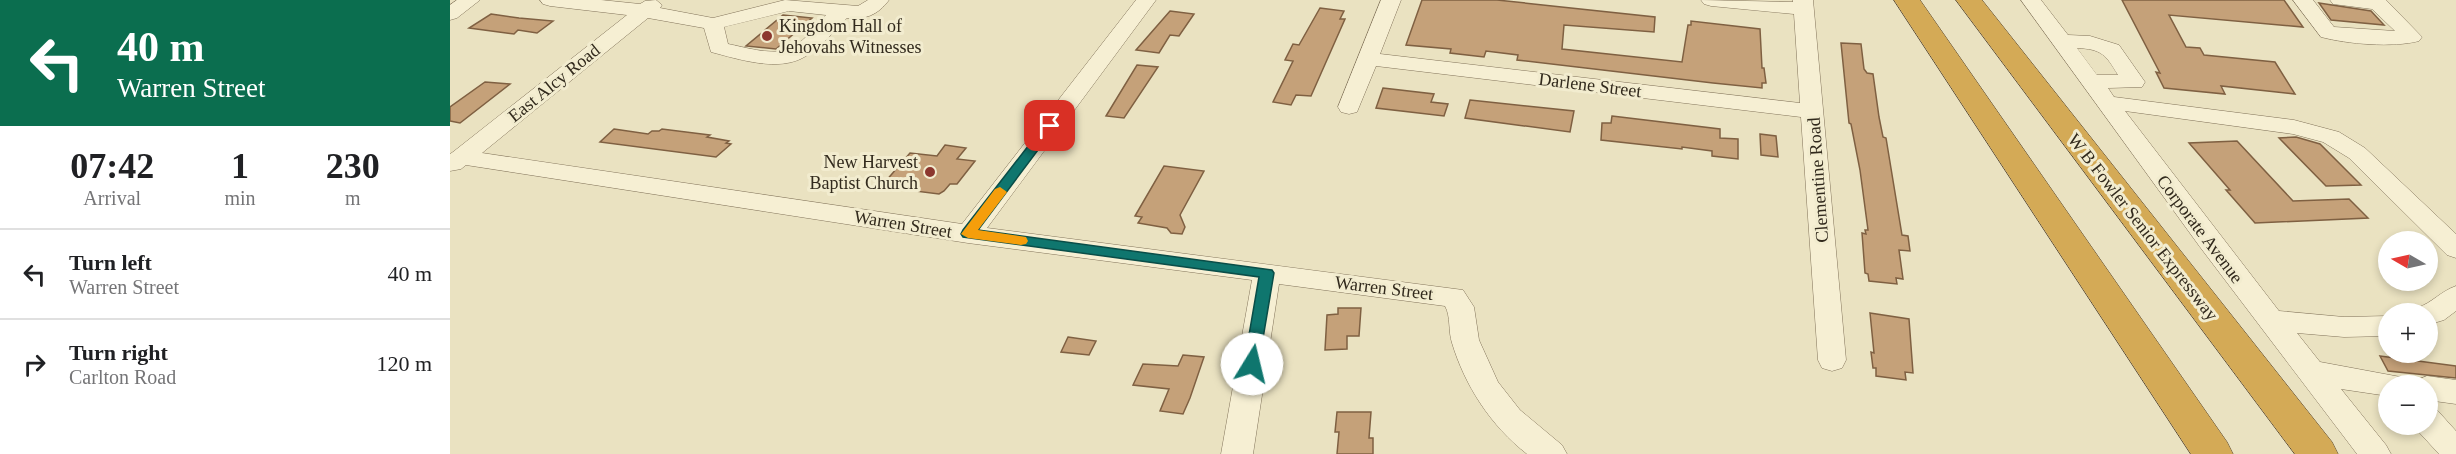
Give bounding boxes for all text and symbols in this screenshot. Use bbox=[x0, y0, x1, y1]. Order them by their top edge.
place label: Kingdom Hall of Jehovahs Witnesses bbox=[779, 16, 921, 57]
icon: left bbox=[18, 24, 96, 102]
text: 40 m bbox=[117, 24, 205, 70]
marker: Kingdom Hall of Jehovahs Witnesses bbox=[760, 29, 774, 43]
street label: East Alcy Road bbox=[504, 40, 604, 126]
street label: Darlene Street bbox=[1537, 69, 1643, 101]
text: Warren Street bbox=[117, 73, 266, 103]
pin bbox=[1024, 100, 1075, 151]
icon: arrive bbox=[1033, 109, 1066, 142]
street label: Clementine Road bbox=[1804, 117, 1832, 243]
street label: W B Fowler Senior Expressway bbox=[2064, 130, 2222, 324]
text: 07:42 bbox=[70, 146, 154, 186]
text: 1 bbox=[231, 146, 249, 186]
text: 230 bbox=[326, 146, 380, 186]
place label: New Harvest Baptist Church bbox=[810, 152, 918, 193]
marker: New Harvest Baptist Church bbox=[923, 165, 937, 179]
street label: Corporate Avenue bbox=[2153, 171, 2247, 287]
text: Arrival bbox=[83, 187, 141, 209]
text: min bbox=[224, 187, 256, 209]
text: m bbox=[345, 187, 361, 209]
street label: Warren Street bbox=[853, 206, 953, 242]
north arrow bbox=[2378, 231, 2438, 291]
map controls bbox=[2378, 231, 2438, 435]
text: Turn left bbox=[69, 250, 152, 275]
icon: left bbox=[18, 258, 51, 291]
text: 40 m bbox=[387, 261, 432, 286]
street label: Warren Street bbox=[1334, 272, 1434, 304]
text: Warren Street bbox=[69, 276, 179, 298]
button: + bbox=[2378, 303, 2438, 363]
position arrow bbox=[1220, 332, 1284, 396]
text: Turn right bbox=[69, 340, 168, 365]
icon: right bbox=[18, 348, 51, 381]
text: 120 m bbox=[376, 351, 432, 376]
text: Carlton Road bbox=[69, 366, 176, 388]
button: − bbox=[2378, 375, 2438, 435]

